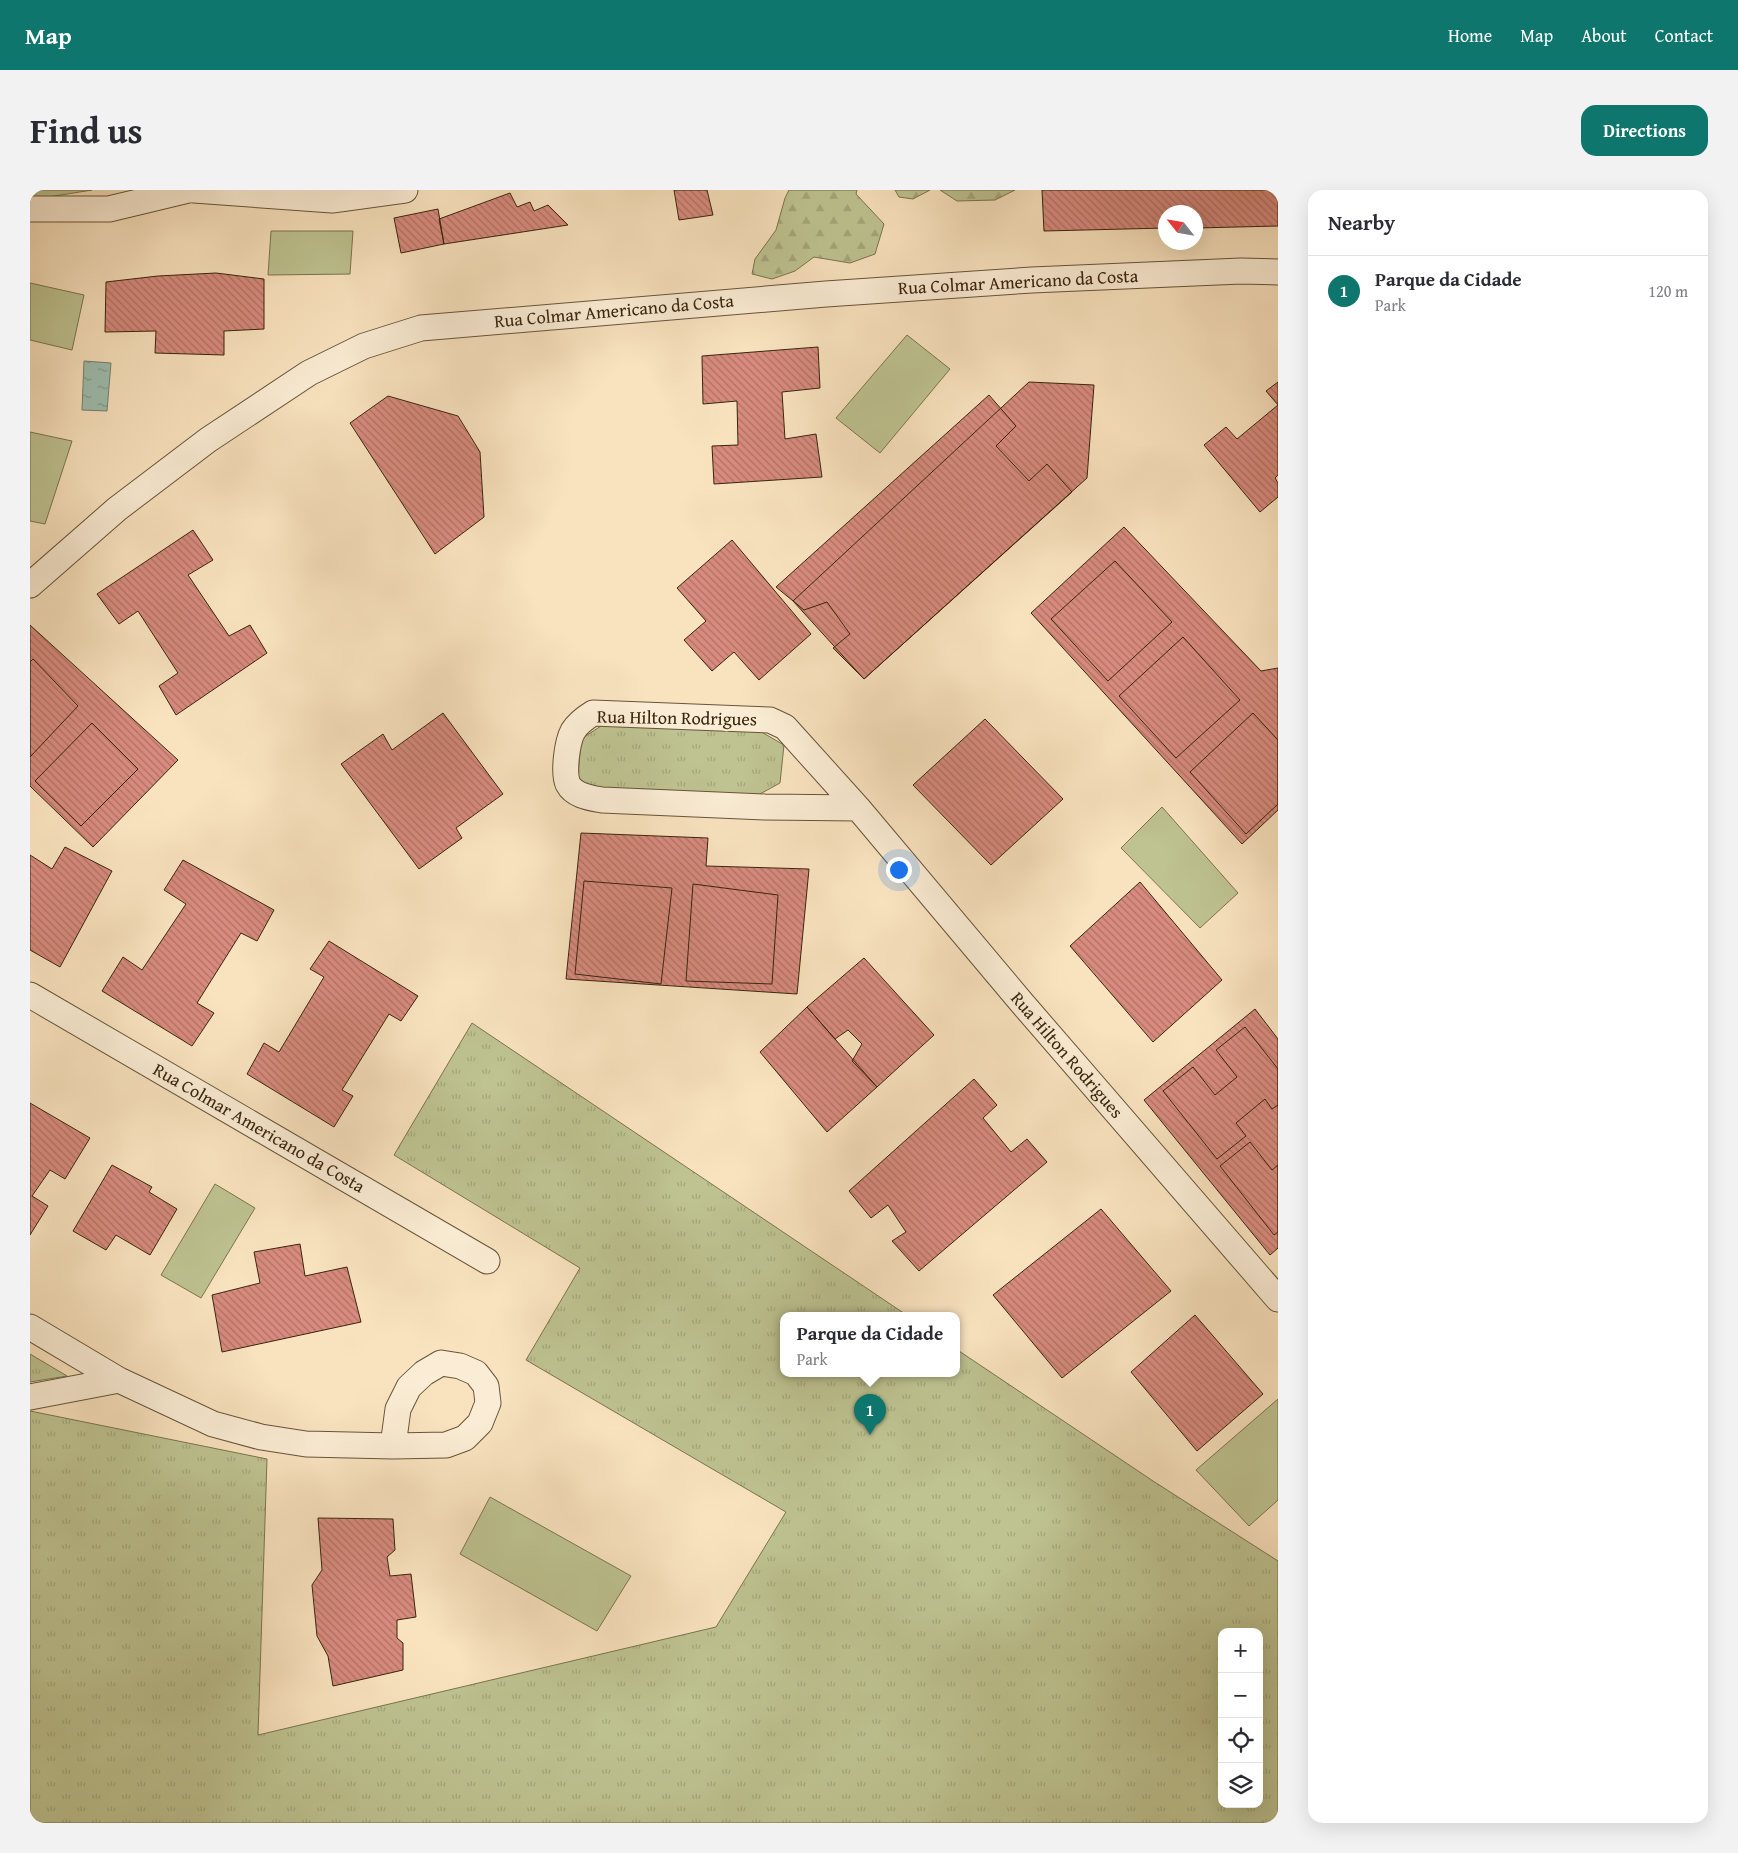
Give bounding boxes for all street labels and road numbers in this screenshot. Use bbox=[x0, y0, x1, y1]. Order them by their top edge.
street label: Rua Colmar Americano da Costa bbox=[897, 262, 1139, 301]
street label: Rua Colmar Americano da Costa bbox=[493, 287, 735, 334]
street label: Rua Hilton Rodrigues bbox=[597, 703, 757, 732]
street label: Rua Hilton Rodrigues bbox=[1005, 985, 1130, 1124]
street label: Rua Colmar Americano da Costa bbox=[148, 1056, 371, 1200]

